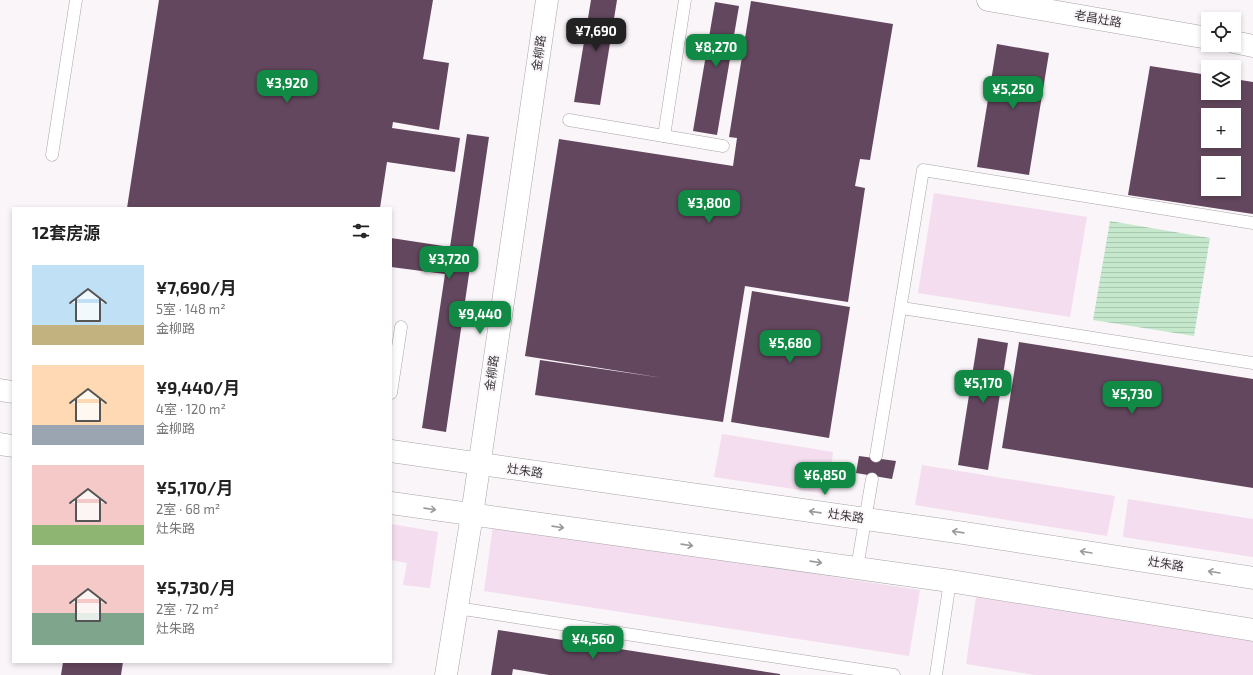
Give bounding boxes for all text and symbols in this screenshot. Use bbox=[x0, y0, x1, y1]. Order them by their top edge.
street label: 老昌灶路 bbox=[1073, 7, 1123, 29]
map controls bbox=[1201, 12, 1241, 196]
button: locate bbox=[1201, 12, 1241, 52]
pin: ¥7,690 bbox=[563, 18, 629, 52]
text: ¥7,690 bbox=[575, 23, 617, 39]
street label: 金柳路 bbox=[529, 34, 547, 72]
pin: ¥8,270 bbox=[683, 34, 749, 68]
text: ¥8,270 bbox=[695, 39, 737, 55]
button: layers bbox=[1201, 60, 1241, 100]
pin: ¥3,920 bbox=[254, 70, 320, 104]
text: ¥3,920 bbox=[266, 75, 308, 91]
pin: ¥5,250 bbox=[980, 76, 1046, 110]
text: ¥5,250 bbox=[992, 81, 1034, 97]
button: + bbox=[1201, 108, 1241, 148]
button: − bbox=[1201, 156, 1241, 196]
pin: ¥3,800 bbox=[676, 190, 742, 224]
text: ¥3,800 bbox=[687, 195, 731, 211]
icon: filters bbox=[350, 220, 372, 242]
text: 12套房源 bbox=[32, 222, 100, 242]
pin: ¥3,720 bbox=[416, 246, 482, 280]
text: ¥3,720 bbox=[428, 251, 470, 267]
text: ¥7,690/月 bbox=[156, 277, 237, 297]
icon: home bbox=[64, 281, 112, 329]
text: 5室 · 148 m² bbox=[156, 301, 226, 317]
pin: ¥9,440 bbox=[447, 301, 513, 335]
text: ¥9,440 bbox=[458, 306, 502, 322]
text: 金柳路 bbox=[156, 320, 195, 336]
pin: ¥5,680 bbox=[757, 330, 823, 364]
text: ¥5,680 bbox=[769, 335, 811, 351]
street label: 金柳路 bbox=[482, 354, 500, 392]
pin: ¥5,170 bbox=[950, 370, 1016, 404]
text: ¥5,170 bbox=[963, 375, 1003, 391]
text: ¥9,440/月 bbox=[156, 377, 240, 397]
icon: home bbox=[64, 381, 112, 429]
pin: ¥5,730 bbox=[1099, 381, 1165, 415]
text: ¥5,730 bbox=[1112, 386, 1152, 402]
text: 4室 · 120 m² bbox=[156, 401, 226, 417]
text: 金柳路 bbox=[156, 420, 195, 436]
street label: 灶朱路 bbox=[506, 461, 544, 479]
pin: ¥6,850 bbox=[792, 462, 858, 496]
text: ¥6,850 bbox=[804, 467, 846, 483]
text: ¥5,170/月 bbox=[156, 477, 234, 497]
icon: home bbox=[64, 481, 112, 529]
text: 2室 · 68 m² bbox=[156, 501, 220, 517]
one-way arrow bbox=[423, 505, 436, 513]
street label: 灶朱路 bbox=[827, 506, 865, 524]
one-way arrow bbox=[809, 508, 822, 516]
text: 灶朱路 bbox=[156, 520, 195, 536]
one-way arrow bbox=[551, 523, 564, 531]
one-way arrow bbox=[952, 528, 965, 536]
one-way arrow bbox=[680, 541, 693, 549]
one-way arrow bbox=[1080, 548, 1093, 556]
street label: 灶朱路 bbox=[1147, 553, 1185, 573]
one-way arrow bbox=[809, 559, 822, 566]
one-way arrow bbox=[1208, 568, 1221, 576]
text: ¥5,730/月 bbox=[156, 577, 236, 597]
icon: home bbox=[64, 581, 112, 629]
text: 2室 · 72 m² bbox=[156, 601, 219, 617]
text: 灶朱路 bbox=[156, 620, 195, 636]
pin: ¥4,560 bbox=[560, 626, 626, 660]
text: ¥4,560 bbox=[571, 631, 615, 647]

